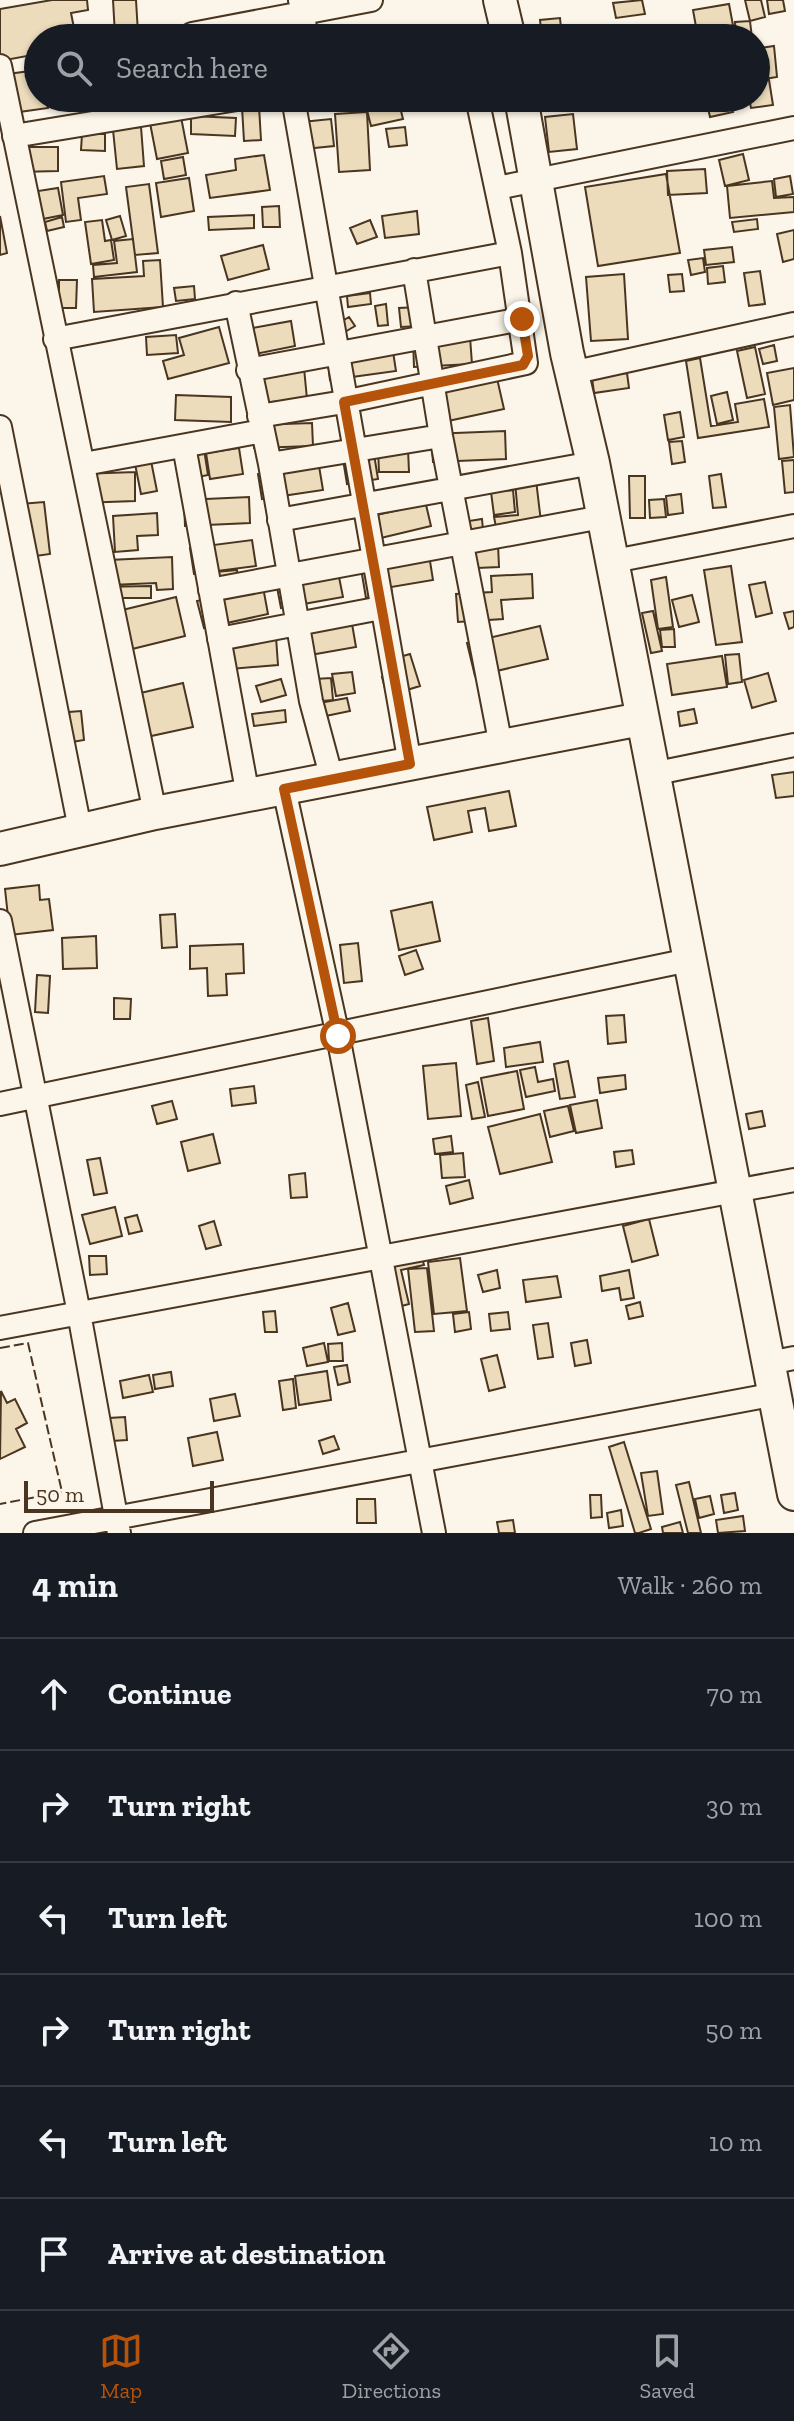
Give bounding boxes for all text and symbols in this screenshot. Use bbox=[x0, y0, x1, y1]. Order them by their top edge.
search box bbox=[24, 24, 770, 112]
icon: search bbox=[52, 46, 96, 90]
text: Search here bbox=[116, 50, 268, 86]
route end bbox=[504, 301, 540, 337]
route start bbox=[320, 1018, 356, 1054]
scale bar bbox=[24, 1477, 214, 1513]
text: 50 m bbox=[36, 1481, 84, 1508]
text: 4 min bbox=[32, 1565, 118, 1606]
text: Walk · 260 m bbox=[618, 1569, 762, 1601]
icon: ahead bbox=[32, 1672, 76, 1716]
text: Continue bbox=[108, 1676, 232, 1712]
text: 70 m bbox=[706, 1678, 762, 1710]
icon: right bbox=[32, 1784, 76, 1828]
text: Turn right bbox=[108, 1788, 250, 1824]
text: 30 m bbox=[706, 1790, 762, 1822]
icon: left bbox=[32, 1896, 76, 1940]
text: Turn left bbox=[108, 1900, 227, 1936]
text: 100 m bbox=[694, 1902, 762, 1934]
icon: right bbox=[32, 2008, 76, 2052]
text: Turn right bbox=[108, 2012, 250, 2048]
text: 50 m bbox=[705, 2014, 762, 2046]
icon: left bbox=[32, 2120, 76, 2164]
text: Turn left bbox=[108, 2124, 227, 2160]
text: 10 m bbox=[709, 2126, 762, 2158]
icon: arrive bbox=[32, 2232, 76, 2276]
text: Arrive at destination bbox=[108, 2236, 385, 2272]
tab: Map bbox=[99, 2329, 143, 2404]
tab: Directions bbox=[342, 2329, 441, 2404]
tab: Saved bbox=[640, 2329, 695, 2404]

